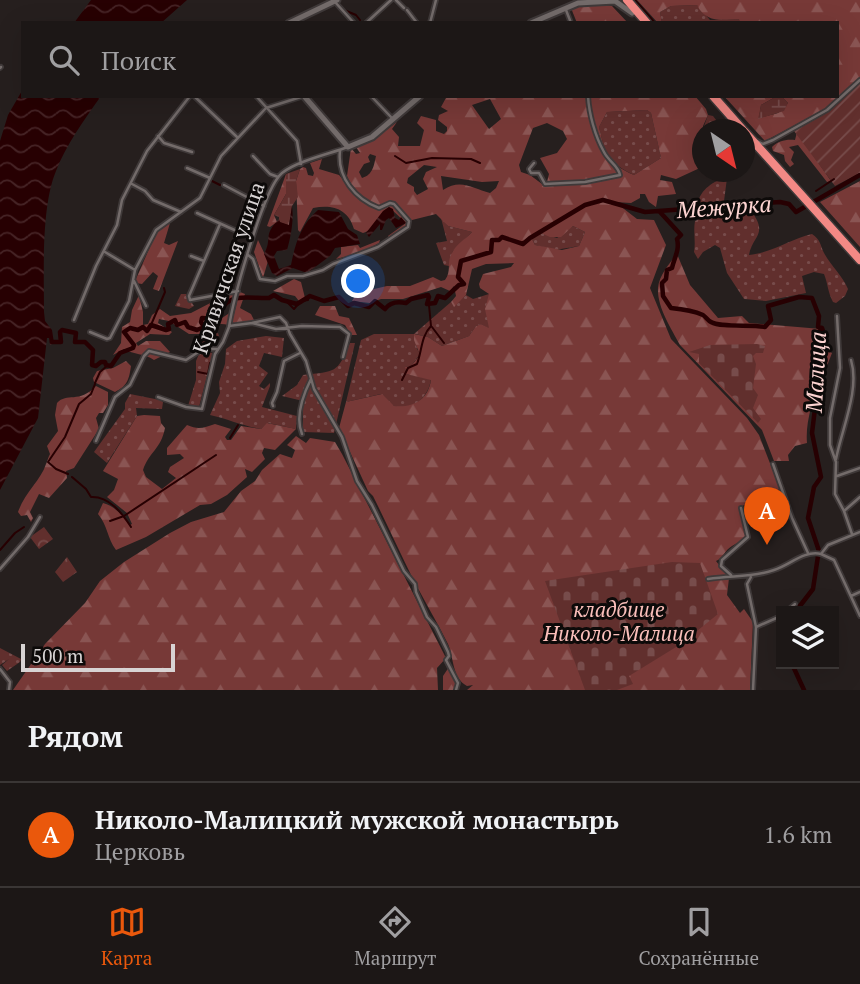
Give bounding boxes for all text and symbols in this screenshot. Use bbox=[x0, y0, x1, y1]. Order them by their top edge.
search box bbox=[21, 21, 839, 98]
icon: search bbox=[45, 41, 83, 79]
text: Поиск bbox=[101, 43, 176, 77]
north arrow bbox=[692, 119, 755, 182]
street label: Кривичская улица bbox=[186, 178, 271, 357]
water label: Межурка bbox=[675, 188, 772, 225]
your location bbox=[341, 264, 375, 298]
water label: Малица bbox=[798, 331, 833, 414]
pin: A bbox=[744, 487, 790, 545]
park label: кладбище Николо-Малица bbox=[542, 595, 695, 647]
map controls bbox=[776, 606, 839, 669]
button: layers bbox=[776, 606, 839, 669]
scale bar bbox=[21, 641, 175, 673]
text: 500 m bbox=[32, 643, 83, 668]
text: Рядом bbox=[28, 716, 123, 756]
text: Николо-Малицкий мужской монастырь bbox=[95, 802, 619, 836]
text: A bbox=[43, 819, 59, 850]
text: 1.6 km bbox=[764, 819, 832, 850]
text: Церковь bbox=[95, 836, 185, 867]
tab: Карта bbox=[101, 903, 152, 970]
tab: Маршрут bbox=[354, 903, 437, 970]
tab: Сохранённые bbox=[639, 903, 759, 970]

